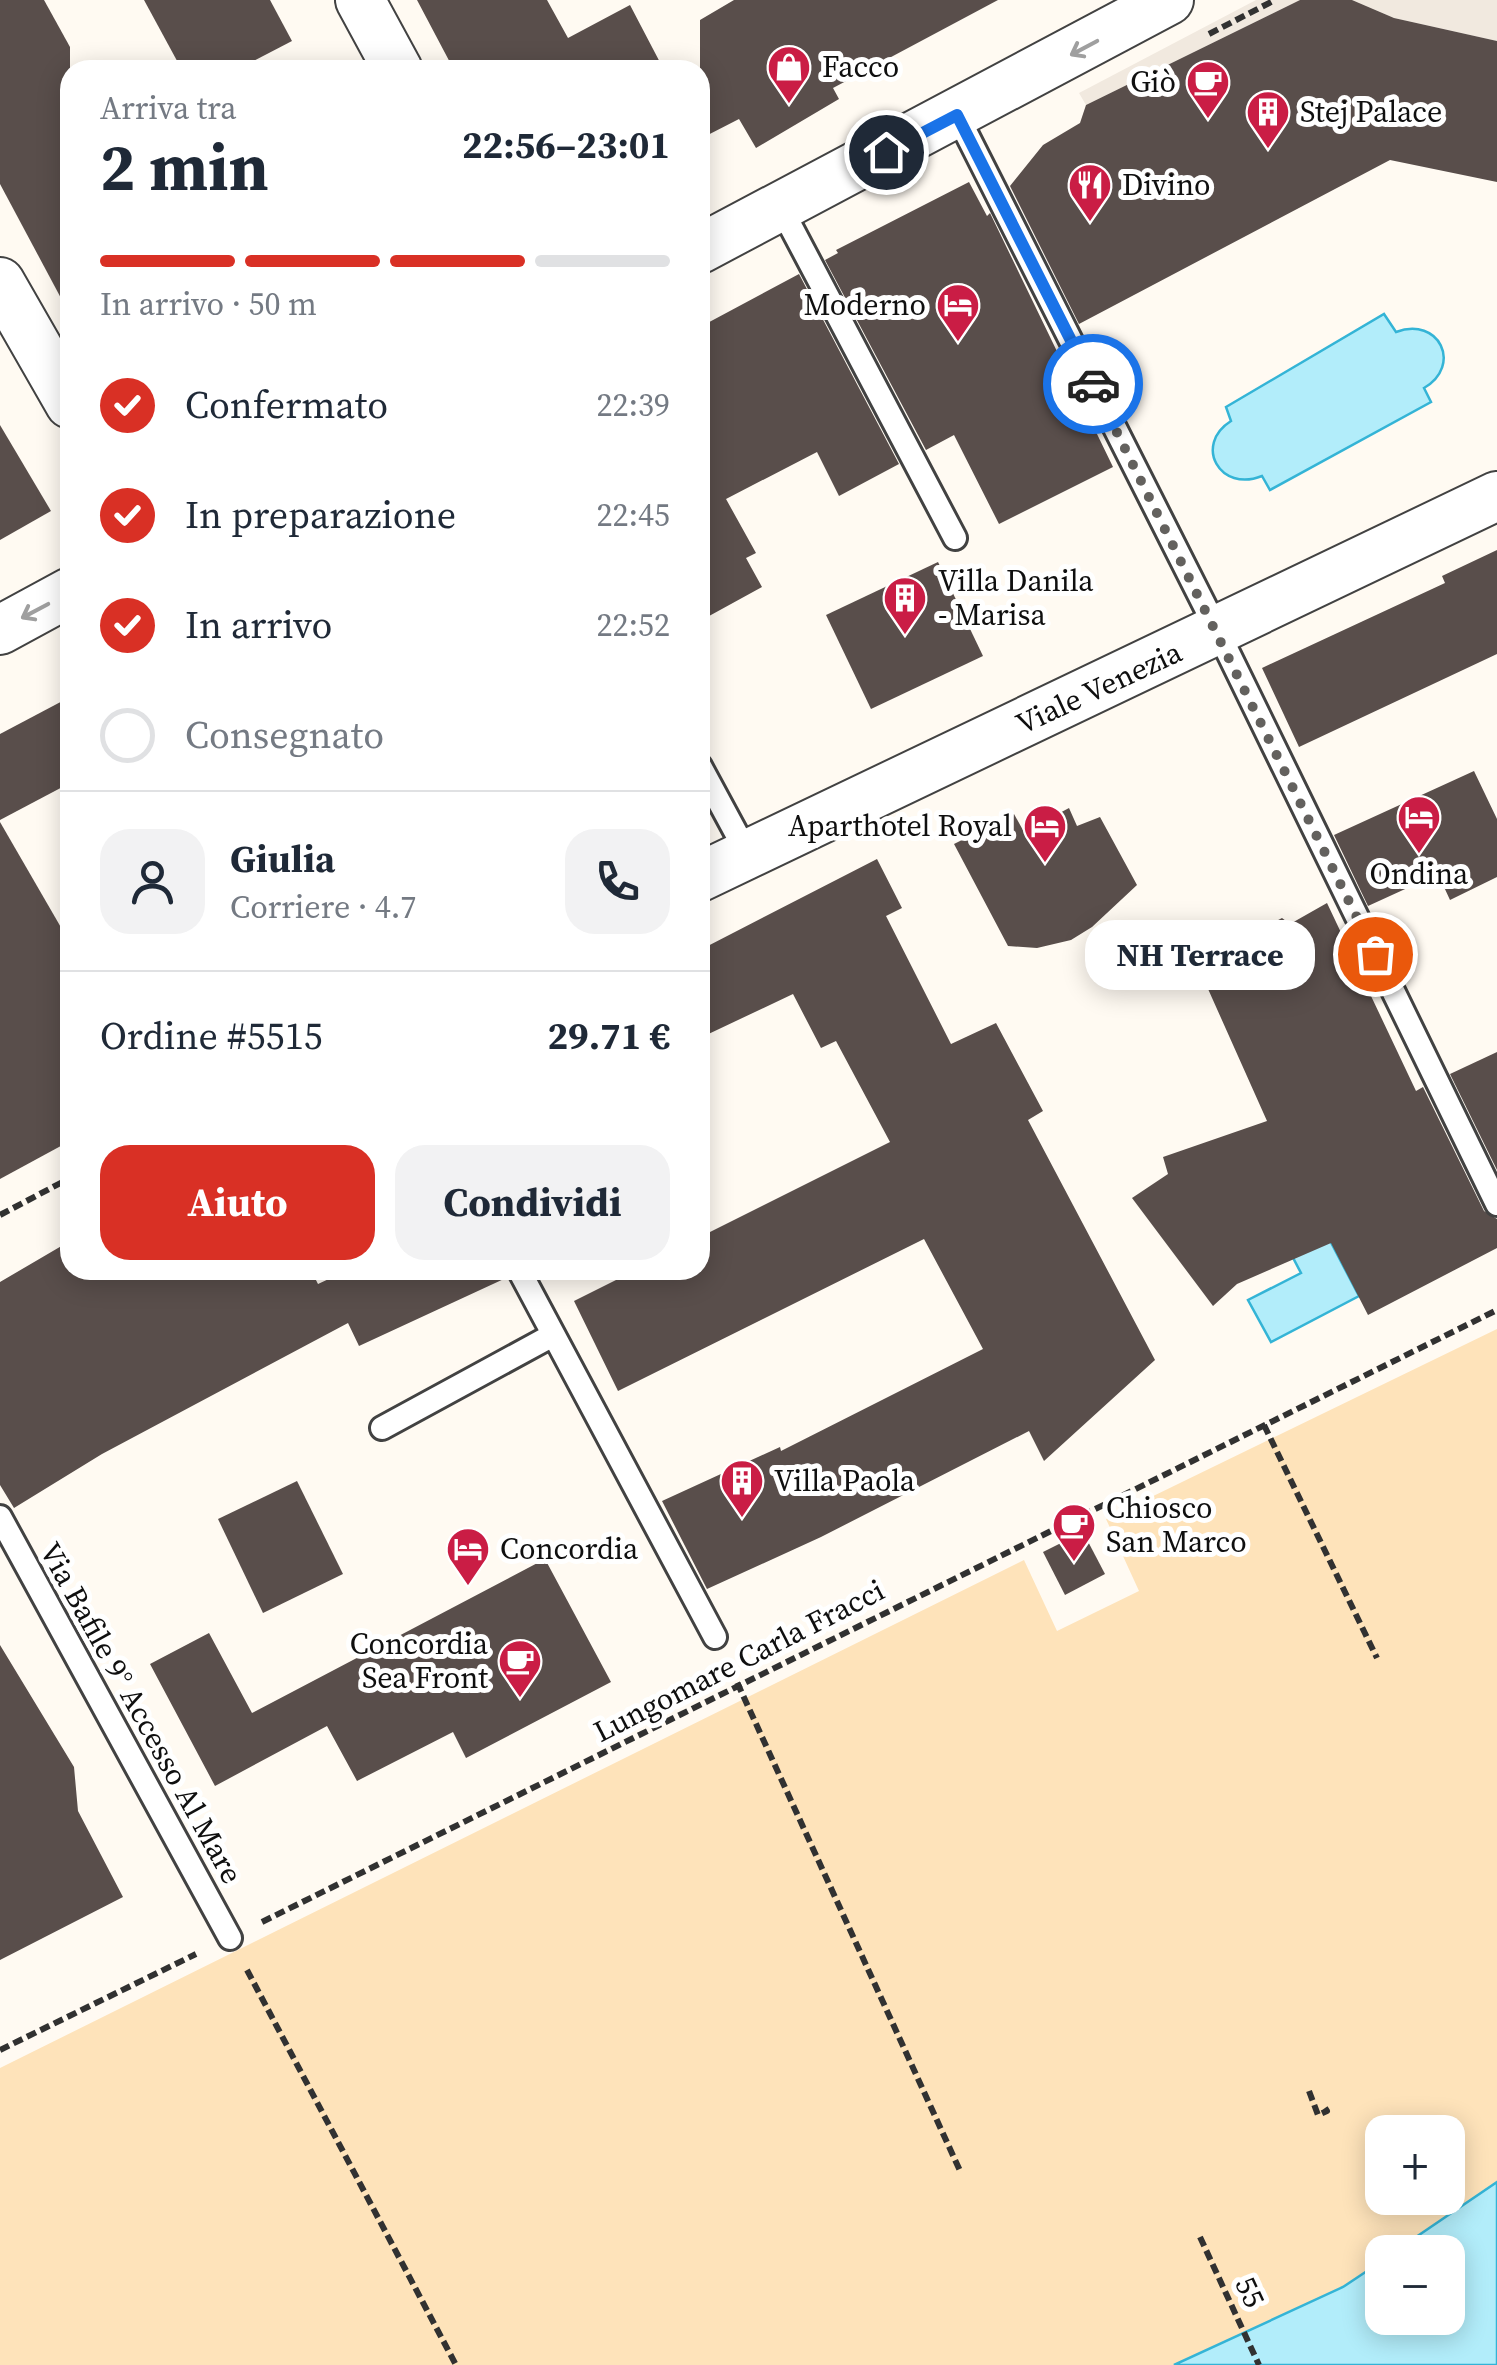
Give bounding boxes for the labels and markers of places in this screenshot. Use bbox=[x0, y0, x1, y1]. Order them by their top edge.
shop icon: Facco bbox=[766, 44, 812, 105]
place label: Facco bbox=[822, 46, 899, 87]
cafe icon: Giò bbox=[1185, 59, 1231, 120]
place label: Giò bbox=[1130, 61, 1176, 102]
building icon: Stej Palace bbox=[1245, 89, 1291, 150]
place label: Stej Palace bbox=[1300, 91, 1442, 132]
pin bbox=[844, 110, 929, 195]
restaurant icon: Divino bbox=[1067, 162, 1113, 223]
place label: Divino bbox=[1122, 164, 1211, 205]
hotel icon: Moderno bbox=[935, 282, 981, 343]
place label: Moderno bbox=[803, 284, 926, 325]
place label: Villa Danila - Marisa bbox=[938, 560, 1094, 635]
building icon: Villa Danila - Marisa bbox=[882, 575, 928, 636]
hotel icon: Ondina bbox=[1396, 794, 1442, 855]
hotel icon: Aparthotel Royal bbox=[1022, 803, 1068, 864]
place label: Aparthotel Royal bbox=[788, 805, 1012, 846]
place label: Ondina bbox=[1370, 853, 1469, 894]
pin bbox=[1333, 912, 1418, 997]
callout: NH Terrace bbox=[1085, 919, 1315, 989]
building icon: Villa Paola bbox=[719, 1458, 765, 1519]
place label: Villa Paola bbox=[774, 1460, 916, 1501]
place label: Chiosco San Marco bbox=[1106, 1487, 1247, 1562]
cafe icon: Chiosco San Marco bbox=[1051, 1502, 1097, 1563]
hotel icon: Concordia bbox=[445, 1526, 491, 1587]
place label: Concordia bbox=[500, 1528, 639, 1569]
place label: Concordia Sea Front bbox=[350, 1623, 489, 1698]
cafe icon: Concordia Sea Front bbox=[497, 1638, 543, 1699]

